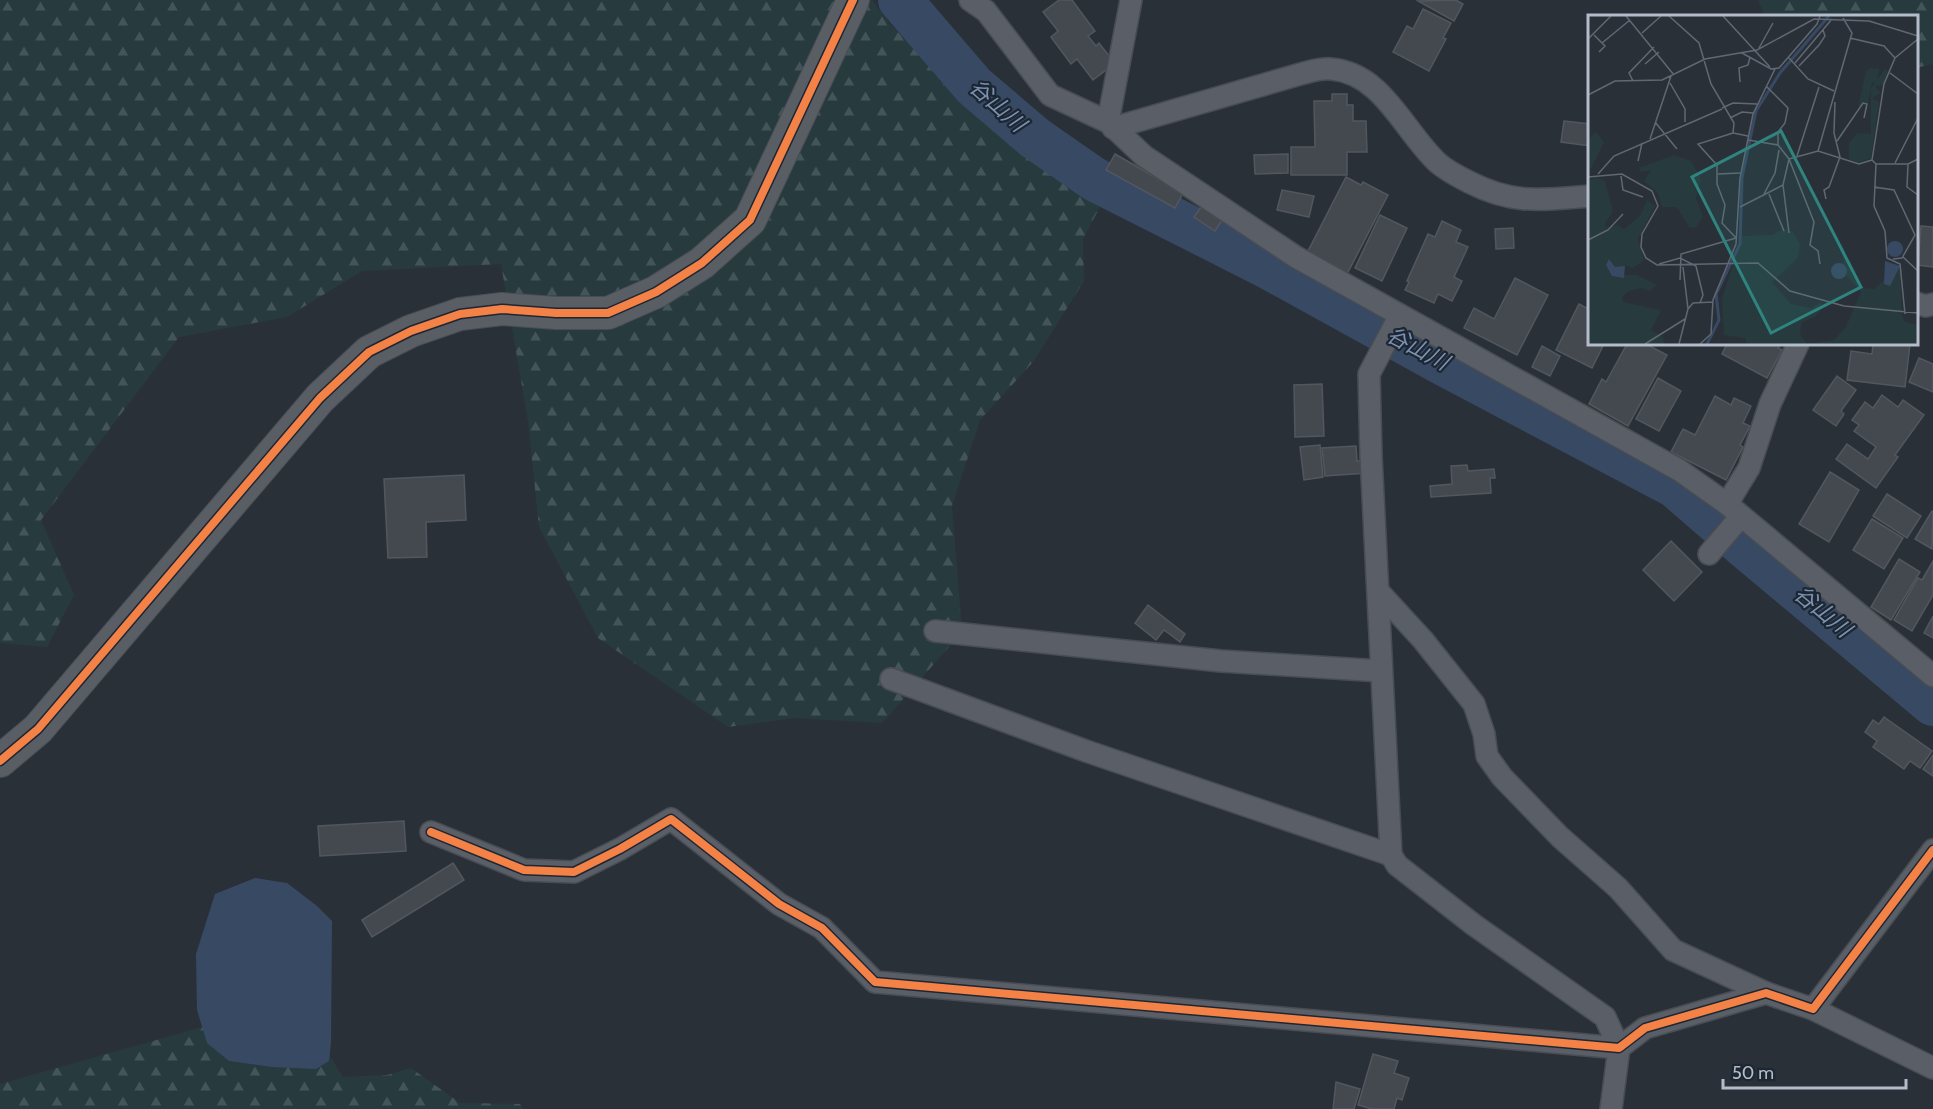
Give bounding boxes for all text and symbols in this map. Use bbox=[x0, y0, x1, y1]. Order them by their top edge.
inset map bbox=[1588, 15, 1918, 345]
water label: 谷山川 bbox=[964, 73, 1033, 139]
water label: 谷山川 bbox=[1382, 321, 1455, 377]
water label: 谷山川 bbox=[1789, 580, 1858, 644]
scale bar bbox=[1723, 1052, 1906, 1090]
text: 50 m bbox=[1732, 1062, 1774, 1084]

